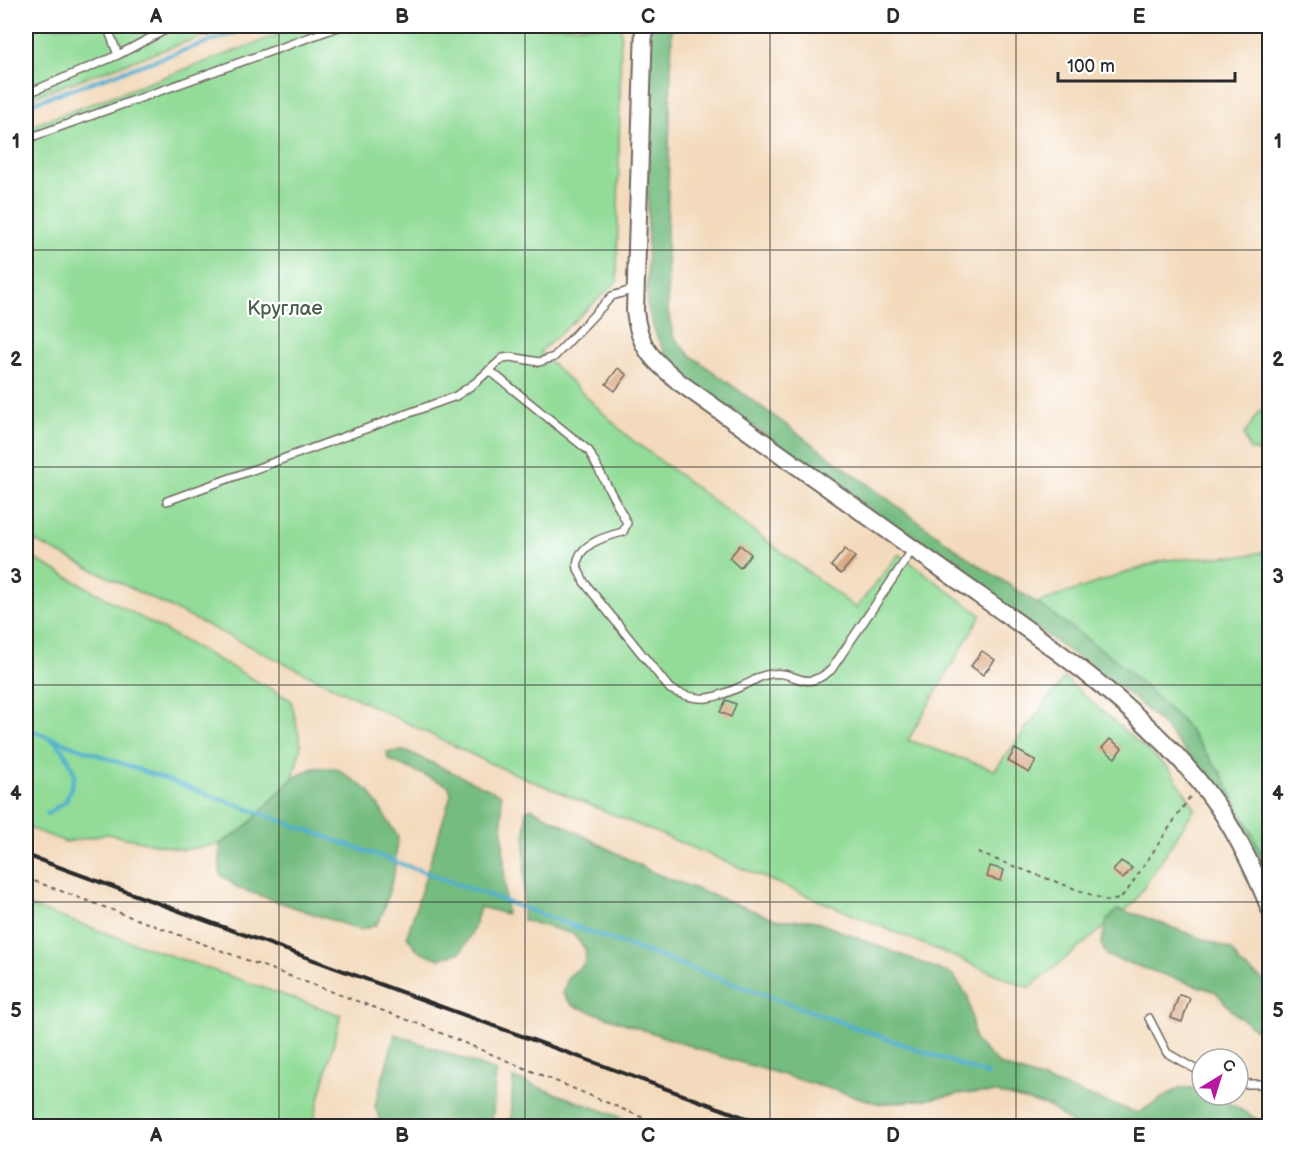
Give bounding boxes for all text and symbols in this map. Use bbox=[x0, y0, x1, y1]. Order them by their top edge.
text: A bbox=[149, 5, 163, 29]
text: B bbox=[395, 5, 409, 29]
text: C bbox=[641, 5, 655, 29]
text: D bbox=[886, 5, 900, 29]
text: E bbox=[1133, 5, 1146, 29]
scale bar bbox=[1058, 45, 1235, 83]
text: 100 m bbox=[1067, 56, 1115, 77]
text: 1 bbox=[12, 130, 20, 154]
text: 1 bbox=[1274, 130, 1282, 154]
park label: Круглае bbox=[247, 297, 323, 321]
text: 2 bbox=[10, 348, 22, 372]
text: 2 bbox=[1272, 348, 1284, 372]
text: 3 bbox=[10, 565, 22, 589]
text: 3 bbox=[1272, 565, 1284, 589]
text: 4 bbox=[10, 782, 22, 806]
text: 4 bbox=[1272, 782, 1284, 806]
text: 5 bbox=[10, 999, 22, 1023]
text: 5 bbox=[1272, 999, 1284, 1023]
north arrow bbox=[1190, 1047, 1250, 1107]
text: С bbox=[1218, 1055, 1239, 1077]
text: A bbox=[149, 1124, 163, 1148]
text: B bbox=[395, 1124, 409, 1148]
text: C bbox=[641, 1124, 655, 1148]
text: D bbox=[886, 1124, 900, 1148]
text: E bbox=[1133, 1124, 1146, 1148]

